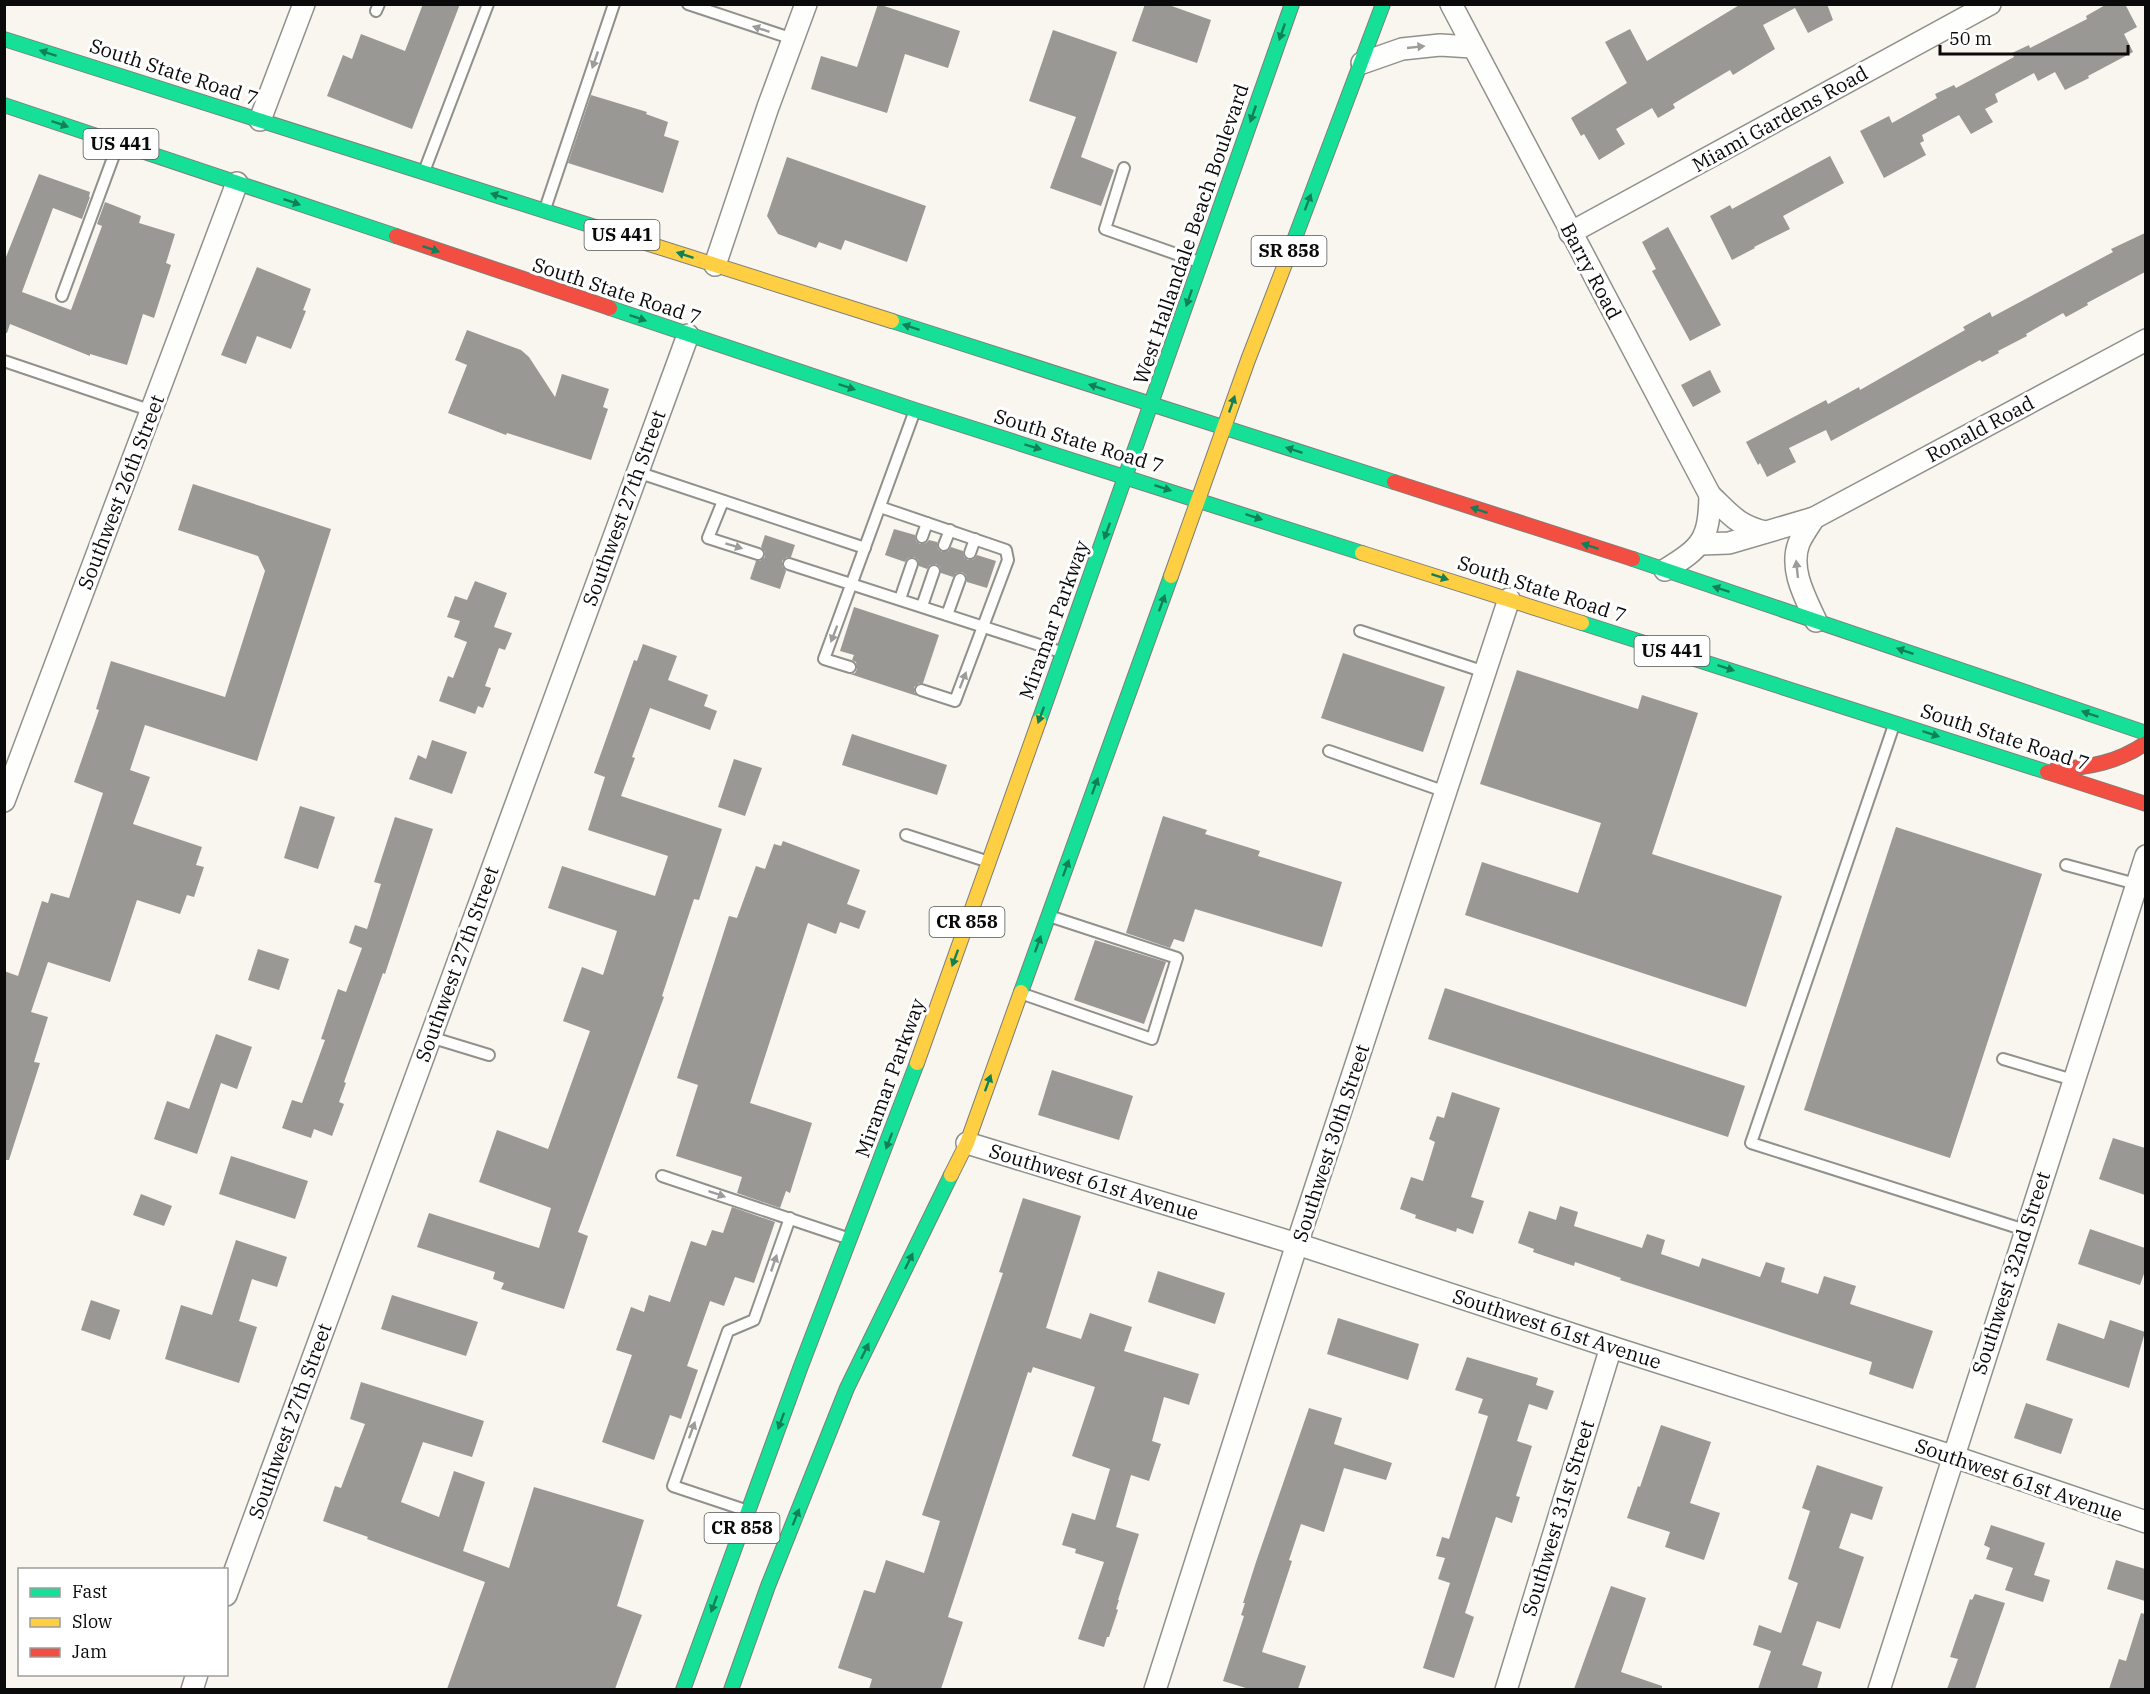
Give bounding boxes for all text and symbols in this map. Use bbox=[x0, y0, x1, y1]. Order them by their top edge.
scale bar bbox=[1940, 18, 2128, 56]
one-way arrow bbox=[752, 23, 770, 33]
one-way arrow bbox=[1277, 23, 1287, 41]
text: 50 m bbox=[1949, 27, 1992, 50]
street label: South State Road 7 bbox=[86, 32, 262, 112]
one-way arrow bbox=[1407, 42, 1426, 52]
one-way arrow bbox=[39, 47, 57, 57]
one-way arrow bbox=[590, 51, 600, 69]
street label: Miami Gardens Road bbox=[1687, 59, 1872, 178]
street label: West Hallandale Beach Boulevard bbox=[1126, 80, 1255, 388]
one-way arrow bbox=[1248, 105, 1258, 123]
one-way arrow bbox=[51, 119, 69, 129]
road number: US 441 bbox=[84, 129, 158, 159]
one-way arrow bbox=[490, 191, 508, 200]
one-way arrow bbox=[1304, 193, 1314, 211]
one-way arrow bbox=[283, 197, 301, 207]
street label: Barry Road bbox=[1555, 218, 1628, 324]
road number: US 441 bbox=[584, 220, 660, 250]
road number: SR 858 bbox=[1252, 236, 1326, 266]
one-way arrow bbox=[423, 244, 441, 254]
one-way arrow bbox=[676, 250, 694, 259]
street label: South State Road 7 bbox=[529, 251, 705, 331]
one-way arrow bbox=[1184, 289, 1194, 307]
one-way arrow bbox=[629, 313, 647, 323]
one-way arrow bbox=[902, 322, 920, 331]
one-way arrow bbox=[1088, 382, 1106, 391]
one-way arrow bbox=[838, 383, 856, 392]
street label: Ronald Road bbox=[1921, 389, 2038, 468]
street label: Southwest 26th Street bbox=[71, 391, 170, 593]
one-way arrow bbox=[1228, 395, 1237, 413]
street label: South State Road 7 bbox=[991, 402, 1167, 479]
street label: Southwest 27th Street bbox=[576, 406, 672, 609]
one-way arrow bbox=[1024, 443, 1042, 452]
one-way arrow bbox=[1285, 445, 1303, 454]
one-way arrow bbox=[1154, 483, 1172, 493]
one-way arrow bbox=[1470, 505, 1488, 514]
one-way arrow bbox=[1245, 513, 1263, 523]
one-way arrow bbox=[1102, 522, 1112, 540]
street label: Miramar Parkway bbox=[1012, 536, 1095, 703]
one-way arrow bbox=[1581, 541, 1599, 550]
one-way arrow bbox=[725, 542, 743, 551]
street label: South State Road 7 bbox=[1454, 549, 1630, 629]
one-way arrow bbox=[1793, 559, 1802, 578]
one-way arrow bbox=[1431, 572, 1449, 582]
one-way arrow bbox=[1712, 584, 1730, 593]
one-way arrow bbox=[1157, 593, 1167, 611]
one-way arrow bbox=[829, 625, 839, 643]
road number: US 441 bbox=[1634, 636, 1710, 666]
one-way arrow bbox=[1896, 646, 1914, 655]
one-way arrow bbox=[1717, 664, 1735, 673]
one-way arrow bbox=[958, 671, 968, 689]
street label: South State Road 7 bbox=[1917, 697, 2093, 777]
one-way arrow bbox=[1036, 706, 1046, 724]
one-way arrow bbox=[2081, 708, 2099, 718]
one-way arrow bbox=[1922, 730, 1940, 739]
one-way arrow bbox=[1091, 777, 1101, 795]
one-way arrow bbox=[1062, 859, 1072, 877]
street label: Southwest 27th Street bbox=[409, 862, 505, 1065]
road number: CR 858 bbox=[930, 907, 1004, 937]
one-way arrow bbox=[1034, 935, 1044, 953]
one-way arrow bbox=[949, 949, 959, 967]
street label: Miramar Parkway bbox=[848, 994, 931, 1161]
street label: Southwest 30th Street bbox=[1286, 1040, 1375, 1245]
one-way arrow bbox=[983, 1074, 993, 1092]
one-way arrow bbox=[883, 1132, 893, 1150]
street label: Southwest 61st Avenue bbox=[986, 1137, 1202, 1226]
street label: Southwest 32nd Street bbox=[1965, 1168, 2056, 1378]
one-way arrow bbox=[708, 1190, 726, 1200]
one-way arrow bbox=[904, 1253, 913, 1270]
one-way arrow bbox=[770, 1254, 780, 1272]
street label: Southwest 61st Avenue bbox=[1449, 1282, 1665, 1375]
street label: Southwest 27th Street bbox=[242, 1319, 338, 1522]
one-way arrow bbox=[860, 1342, 870, 1359]
one-way arrow bbox=[775, 1412, 785, 1430]
street label: Southwest 31st Street bbox=[1515, 1417, 1600, 1619]
one-way arrow bbox=[688, 1421, 698, 1439]
street label: Southwest 61st Avenue bbox=[1912, 1431, 2127, 1528]
one-way arrow bbox=[791, 1507, 801, 1525]
road number: CR 858 bbox=[704, 1513, 780, 1543]
legend bbox=[18, 1568, 228, 1676]
text: Fast bbox=[72, 1580, 107, 1603]
one-way arrow bbox=[708, 1595, 718, 1613]
text: Slow bbox=[72, 1610, 112, 1633]
text: Jam bbox=[72, 1640, 107, 1663]

